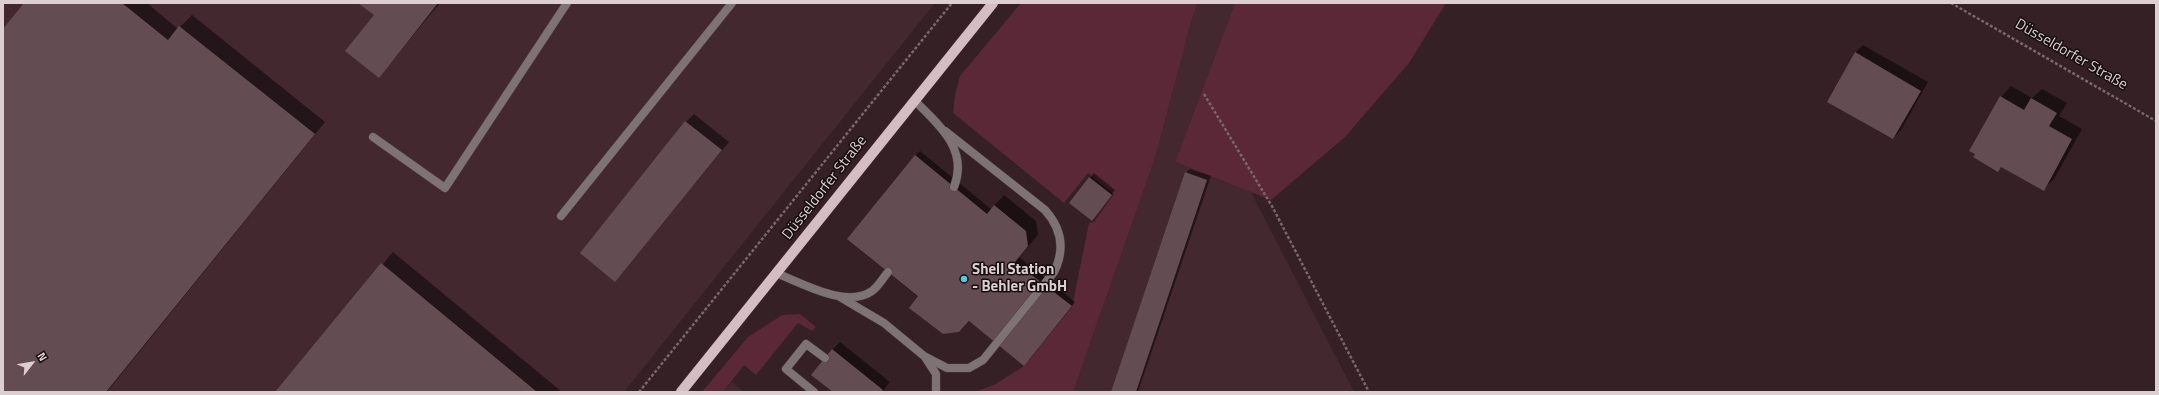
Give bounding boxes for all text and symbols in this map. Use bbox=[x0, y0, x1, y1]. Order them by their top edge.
street label: Düsseldorfer Straße bbox=[2012, 16, 2130, 94]
street label: Düsseldorfer Straße bbox=[779, 133, 871, 243]
place label: Shell Station - Behler GmbH bbox=[972, 261, 1067, 296]
marker: Shell Station - Behler GmbH bbox=[959, 274, 969, 284]
north arrow bbox=[12, 343, 52, 383]
text: N bbox=[33, 349, 51, 364]

